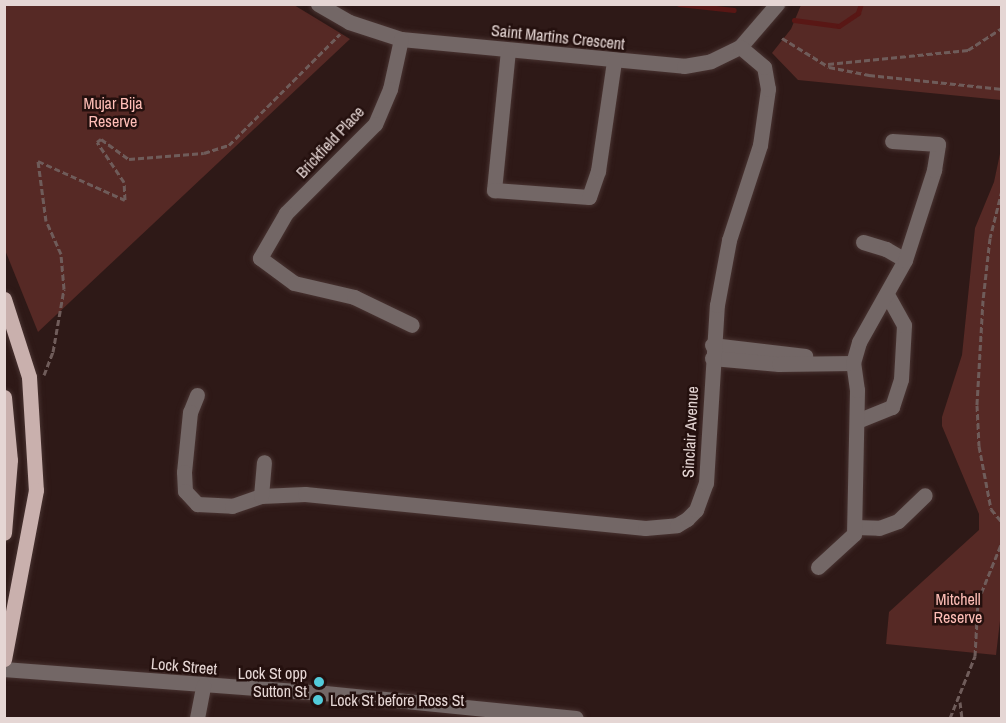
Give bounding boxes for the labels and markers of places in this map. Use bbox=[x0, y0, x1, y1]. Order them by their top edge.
place label: Lock St opp Sutton St bbox=[238, 663, 307, 701]
marker: Lock St opp Sutton St bbox=[312, 675, 326, 689]
place label: Lock St before Ross St bbox=[330, 690, 464, 710]
marker: Lock St before Ross St bbox=[311, 693, 325, 707]

